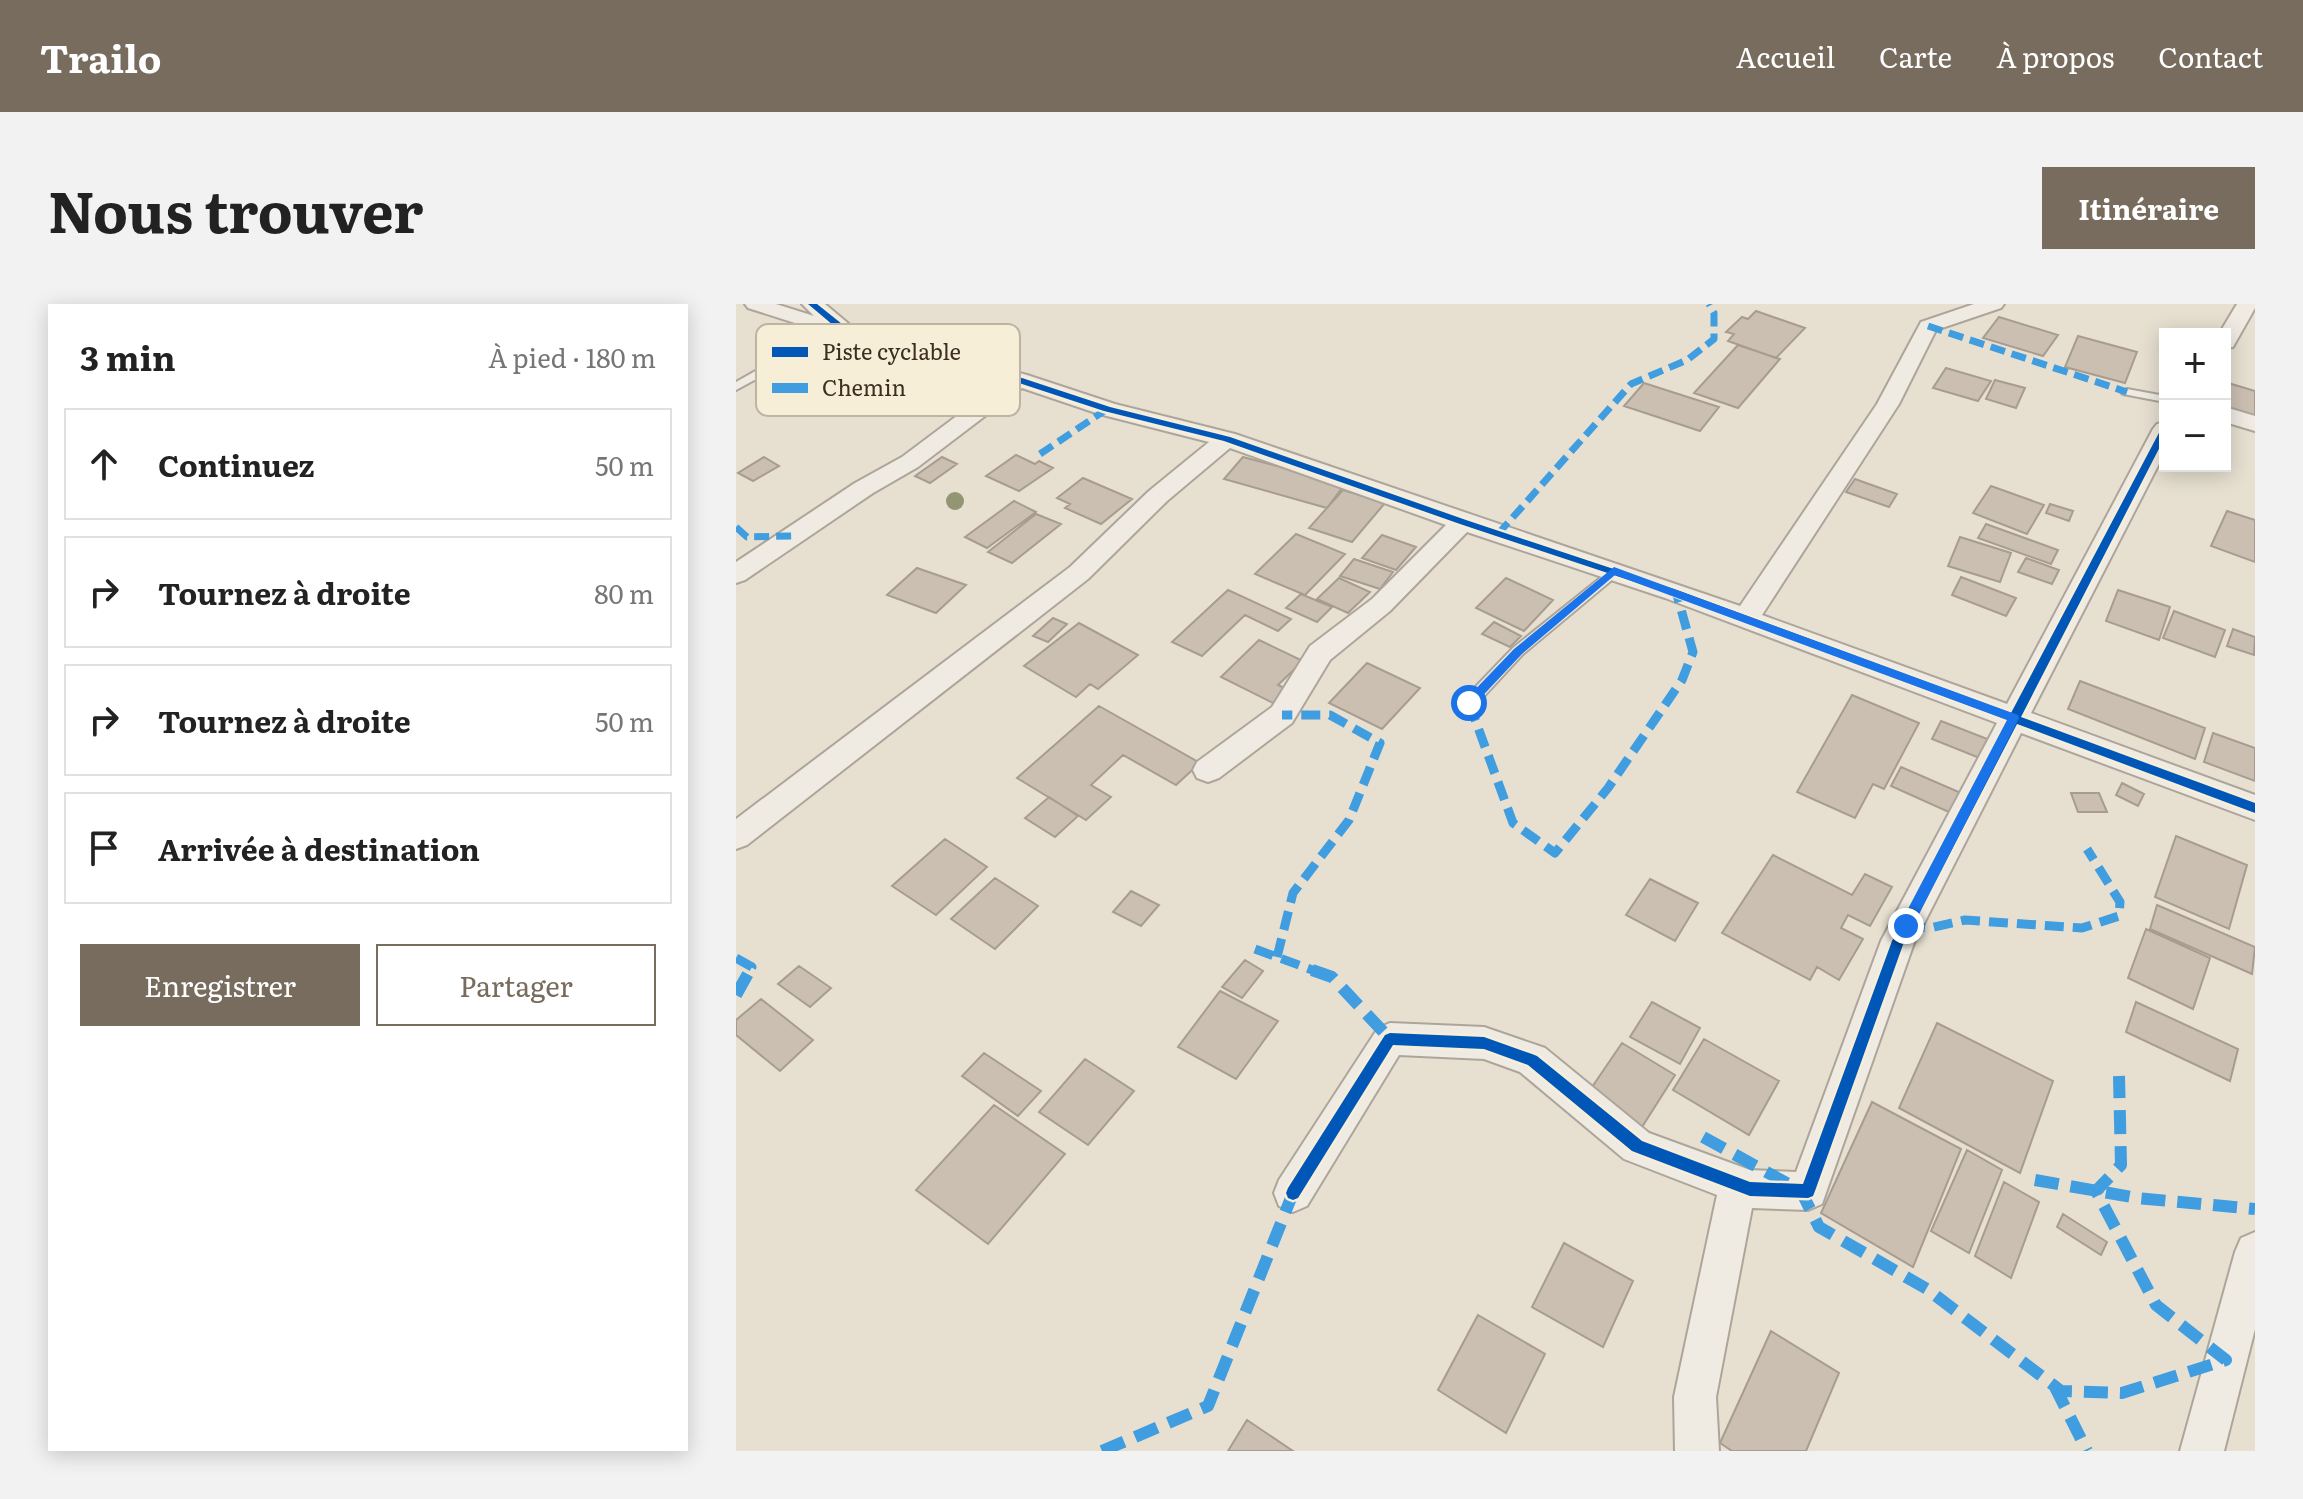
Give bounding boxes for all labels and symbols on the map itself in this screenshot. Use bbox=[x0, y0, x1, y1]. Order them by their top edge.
legend bbox=[756, 324, 1020, 416]
text: Piste cyclable bbox=[822, 334, 961, 367]
text: Chemin bbox=[822, 370, 906, 403]
route start bbox=[1451, 685, 1487, 721]
route end bbox=[1888, 908, 1924, 944]

